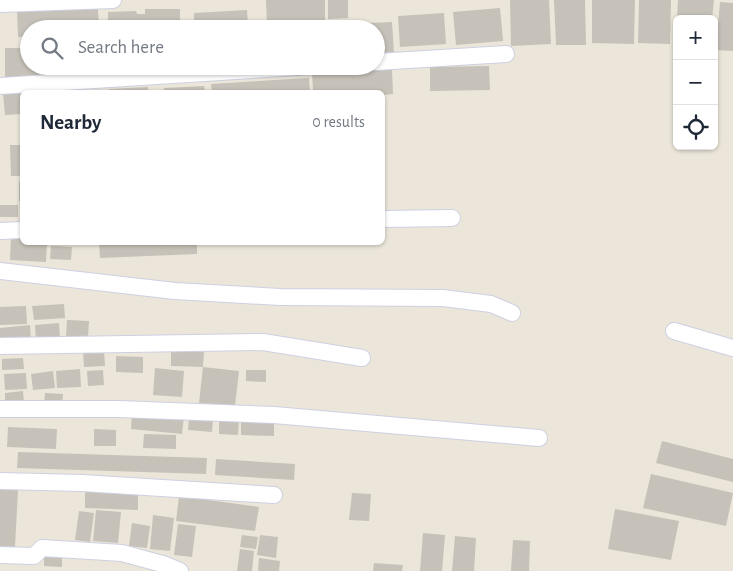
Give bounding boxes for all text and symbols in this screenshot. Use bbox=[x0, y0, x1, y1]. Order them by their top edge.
map controls bbox=[673, 15, 718, 150]
button: + bbox=[673, 15, 718, 60]
search box bbox=[20, 20, 385, 75]
icon: search bbox=[38, 34, 66, 62]
text: Search here bbox=[78, 38, 164, 57]
button: − bbox=[673, 60, 718, 105]
button: locate bbox=[673, 105, 718, 150]
text: Nearby bbox=[40, 112, 101, 133]
text: 0 results bbox=[312, 114, 365, 130]

